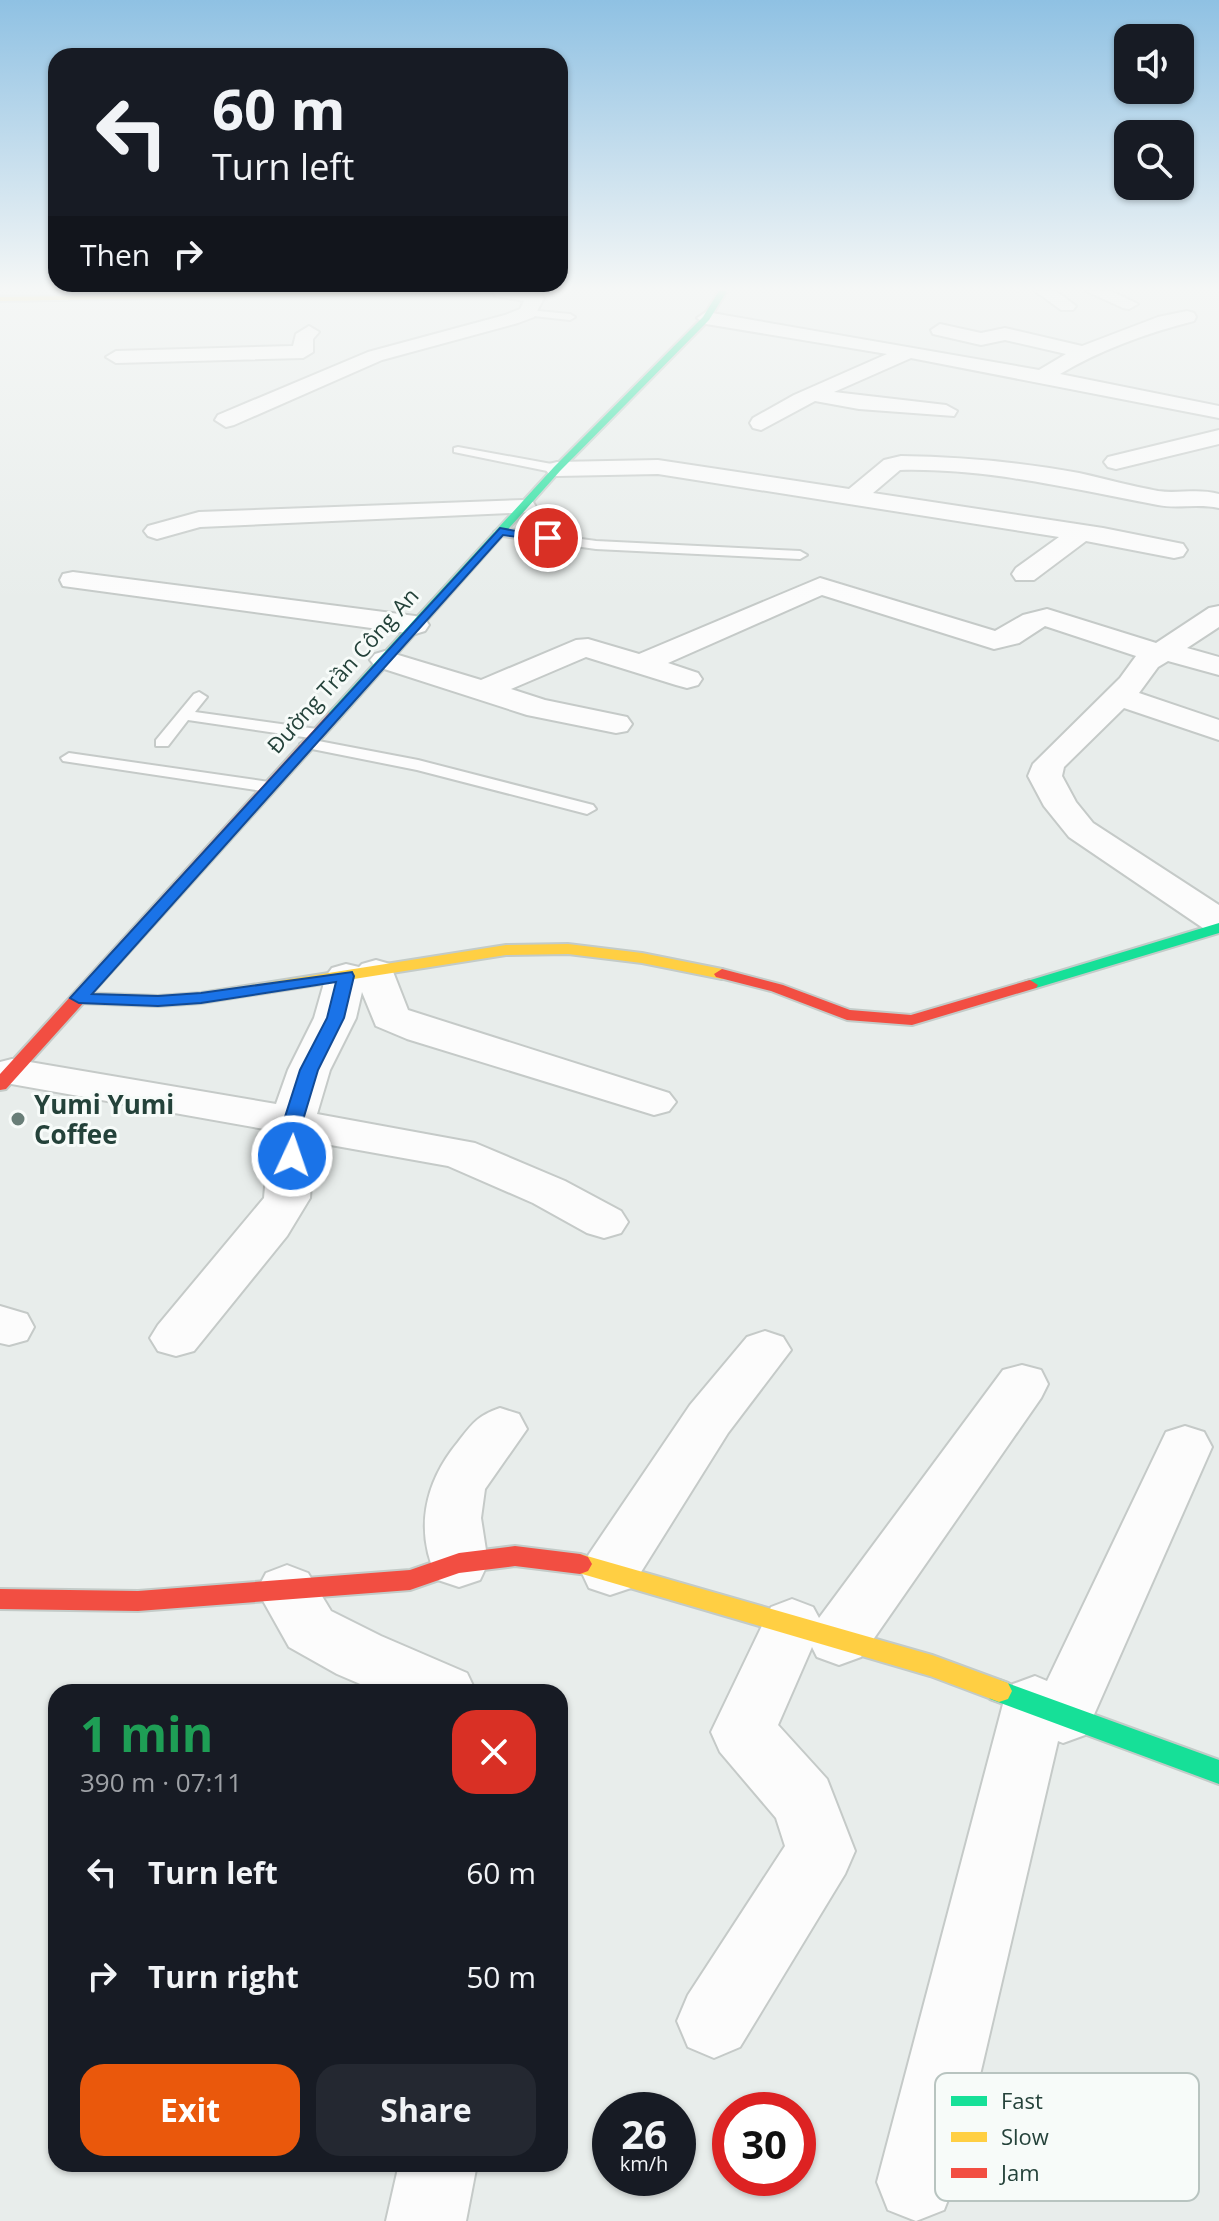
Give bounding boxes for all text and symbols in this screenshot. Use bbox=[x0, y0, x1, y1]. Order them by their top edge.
map controls bbox=[1114, 24, 1194, 200]
button: sound bbox=[1114, 24, 1194, 104]
text: 60 m bbox=[212, 70, 346, 146]
icon: left bbox=[80, 80, 184, 184]
button: search bbox=[1114, 120, 1194, 200]
text: Turn left bbox=[212, 142, 354, 191]
icon: right bbox=[166, 232, 210, 276]
text: Then bbox=[80, 234, 150, 275]
pin bbox=[514, 504, 582, 572]
icon: arrive bbox=[526, 516, 570, 560]
street label: Đường Trần Công An bbox=[259, 581, 425, 759]
place label: Yumi Yumi Coffee bbox=[34, 1086, 174, 1152]
marker: Yumi Yumi Coffee bbox=[9, 1110, 27, 1128]
position arrow bbox=[250, 1114, 334, 1198]
text: 1 min bbox=[80, 1701, 213, 1766]
button: close bbox=[452, 1710, 536, 1794]
text: 390 m · 07:11 bbox=[80, 1764, 242, 1800]
icon: left bbox=[80, 1850, 124, 1894]
text: Turn left bbox=[148, 1852, 278, 1893]
text: 60 m bbox=[466, 1852, 536, 1893]
icon: right bbox=[80, 1954, 124, 1998]
text: Turn right bbox=[148, 1956, 299, 1997]
text: 50 m bbox=[466, 1956, 536, 1997]
button: Exit bbox=[80, 2064, 300, 2156]
button: Share bbox=[316, 2064, 536, 2156]
legend bbox=[935, 2073, 1199, 2201]
text: Fast bbox=[1001, 2085, 1043, 2115]
speed limit sign: 30 bbox=[712, 2092, 816, 2196]
text: 26 bbox=[621, 2106, 667, 2161]
text: Slow bbox=[1001, 2121, 1049, 2151]
text: km/h bbox=[620, 2150, 668, 2177]
text: Jam bbox=[999, 2157, 1040, 2187]

